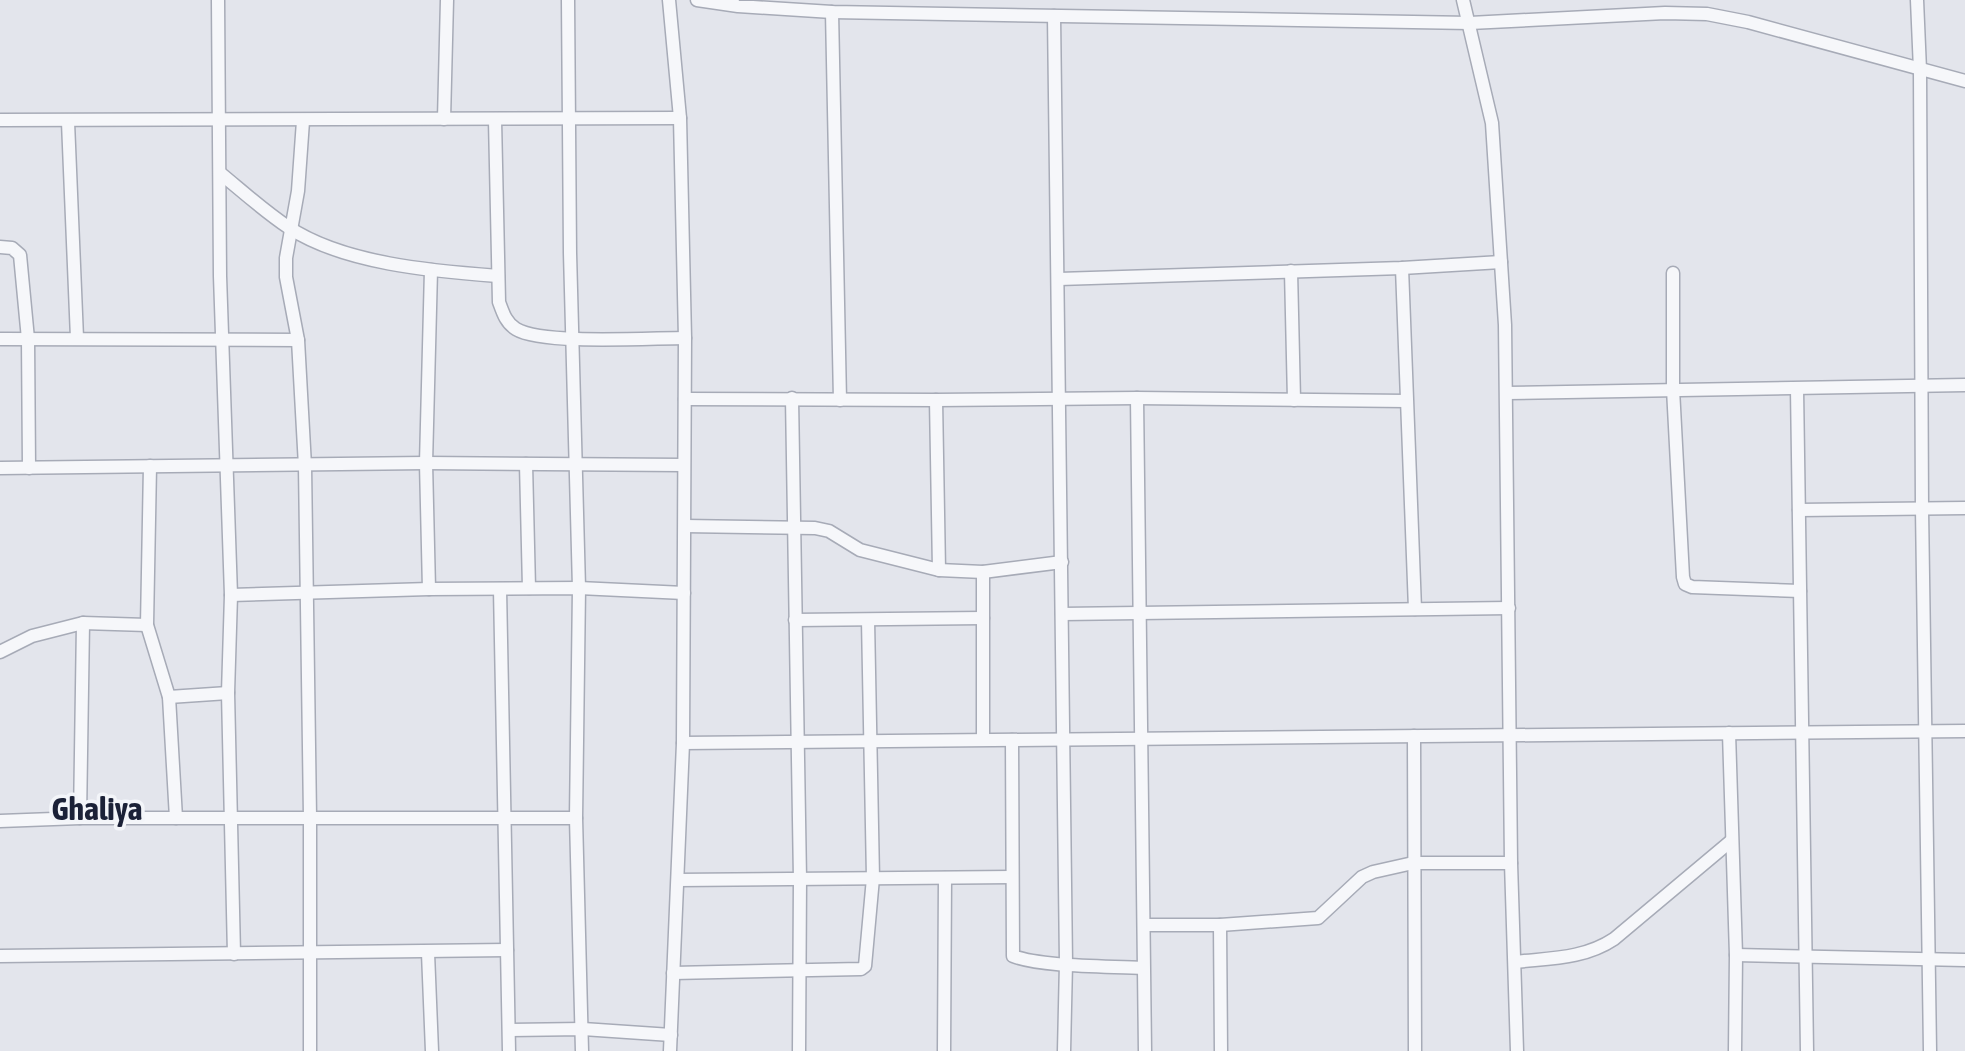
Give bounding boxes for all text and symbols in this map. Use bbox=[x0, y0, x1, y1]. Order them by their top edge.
district label: Ghaliya bbox=[52, 790, 142, 827]

